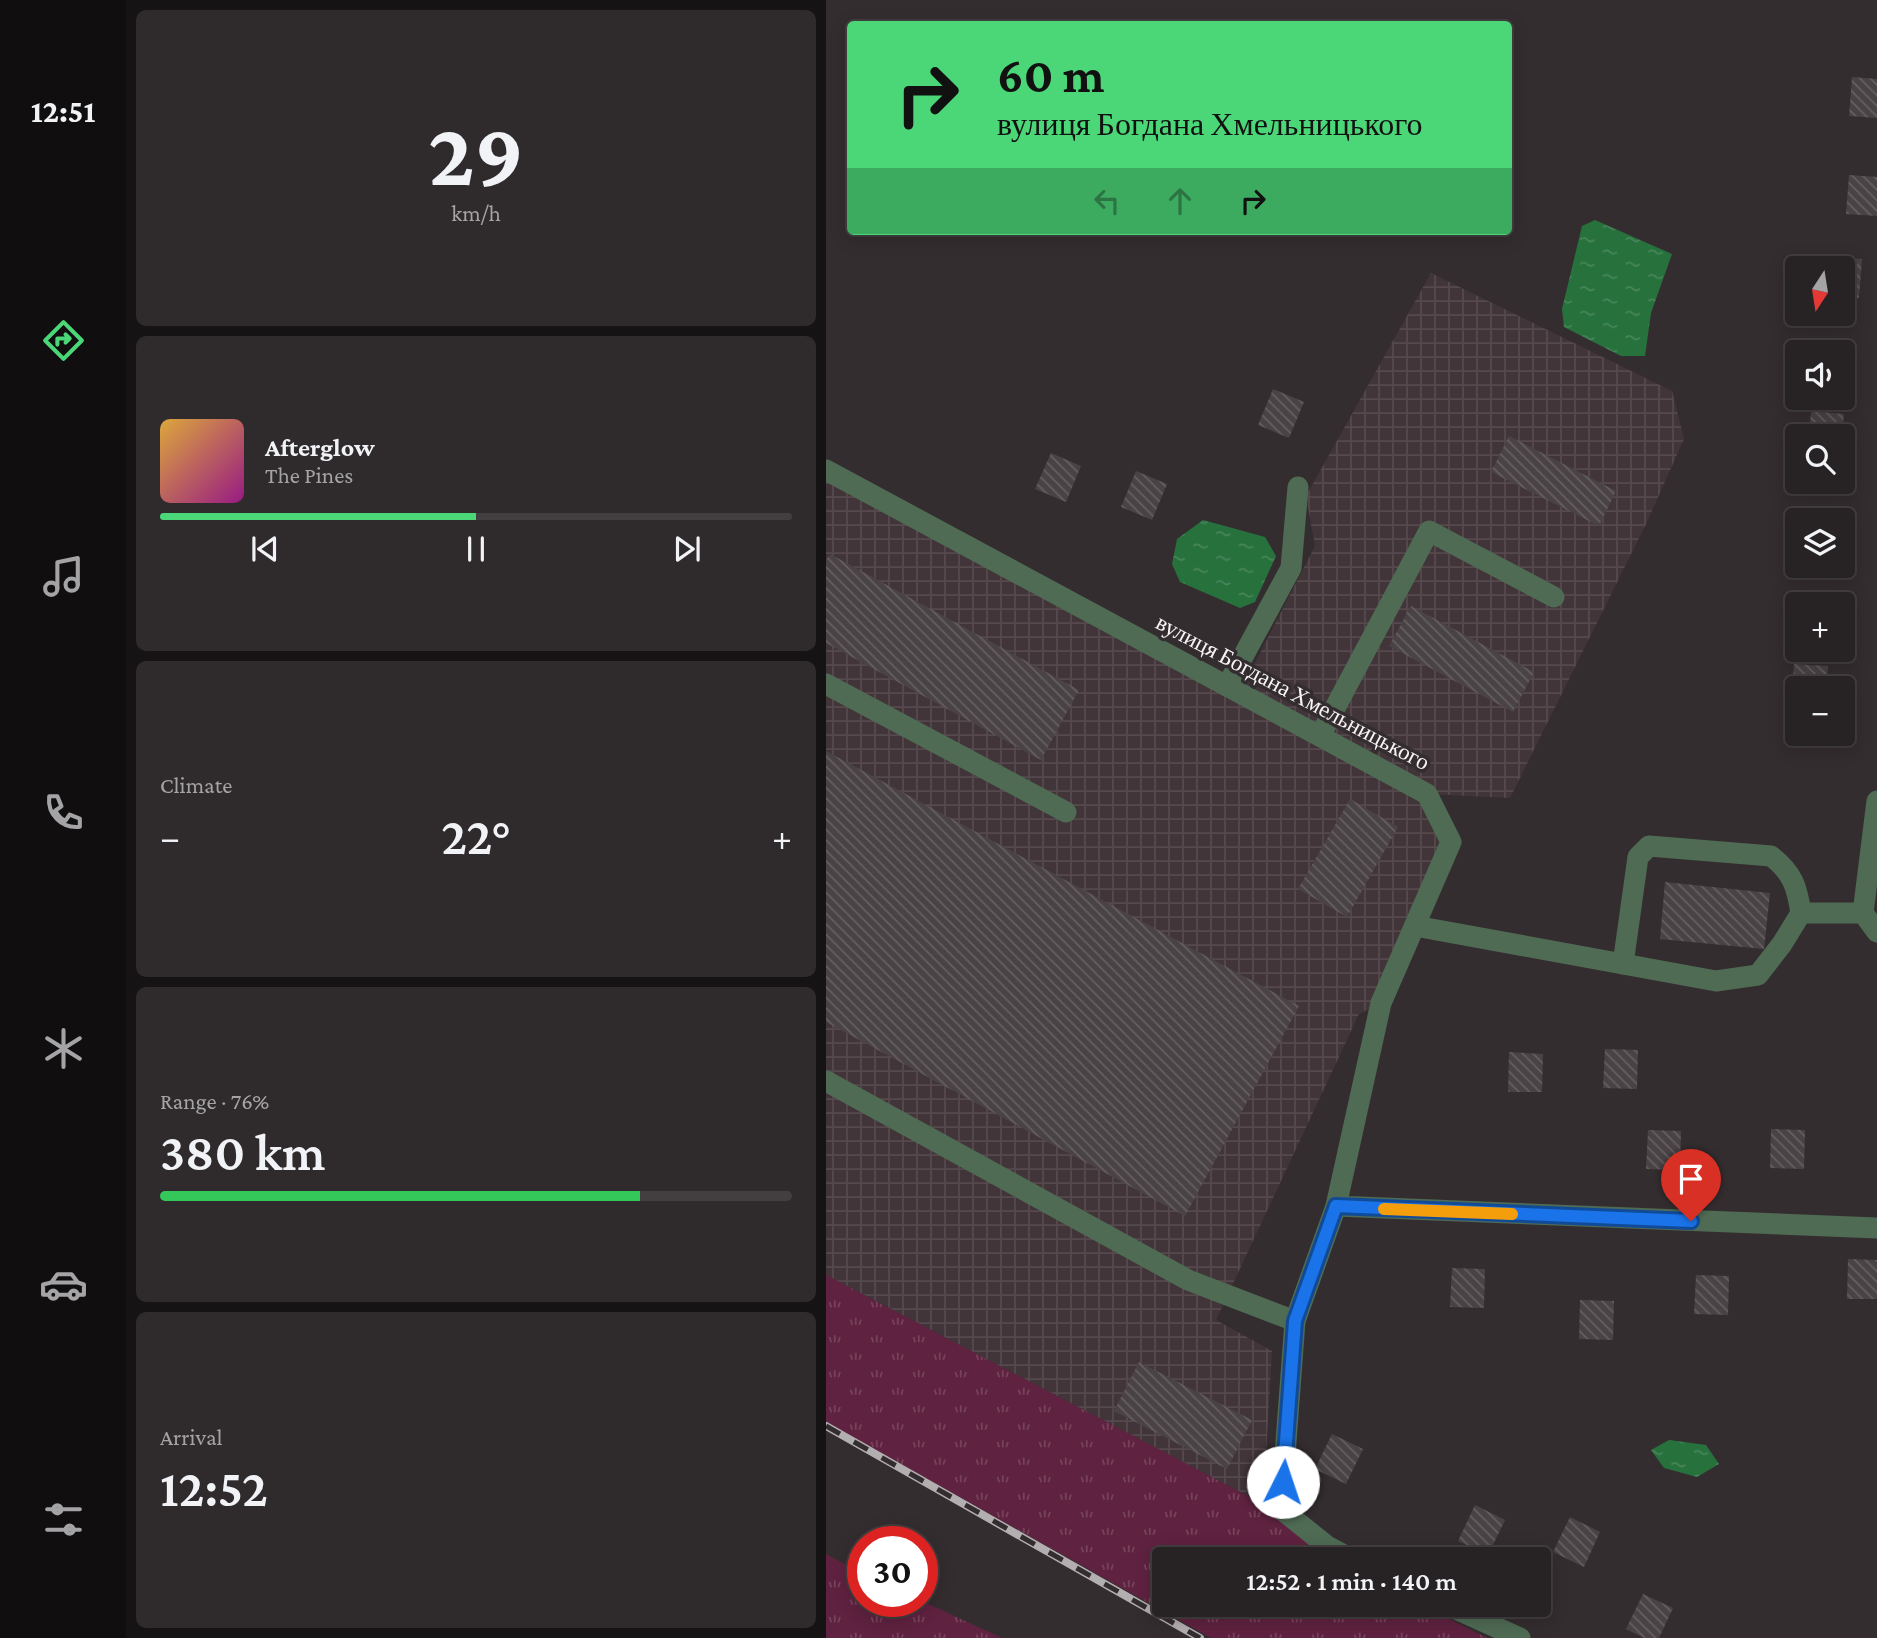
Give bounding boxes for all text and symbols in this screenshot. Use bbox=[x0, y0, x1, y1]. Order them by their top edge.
text: 60 m bbox=[997, 48, 1104, 103]
icon: right bbox=[882, 49, 973, 140]
text: 12:51 bbox=[31, 93, 95, 129]
text: 29 bbox=[428, 103, 524, 205]
text: вулиця Богдана Хмельницького bbox=[997, 106, 1423, 142]
icon: left bbox=[1088, 182, 1126, 220]
icon: ahead bbox=[1161, 182, 1199, 220]
icon: right bbox=[1234, 182, 1272, 220]
text: km/h bbox=[451, 200, 501, 226]
north arrow bbox=[1785, 256, 1855, 326]
map controls bbox=[1785, 256, 1855, 746]
icon: directions bbox=[39, 316, 88, 365]
button: sound bbox=[1785, 340, 1855, 410]
button: search bbox=[1785, 424, 1855, 494]
text: Afterglow bbox=[265, 433, 375, 462]
text: The Pines bbox=[265, 462, 353, 488]
button: layers bbox=[1785, 508, 1855, 578]
icon: previous bbox=[246, 530, 284, 568]
icon: pause bbox=[457, 530, 495, 568]
icon: next bbox=[668, 530, 706, 568]
icon: music bbox=[39, 552, 88, 601]
button: + bbox=[1785, 592, 1855, 662]
street label: вулиця Богдана Хмельницького bbox=[1152, 609, 1434, 775]
button: − bbox=[1785, 676, 1855, 746]
text: Climate bbox=[160, 772, 232, 798]
icon: phone bbox=[39, 788, 88, 837]
text: 22° bbox=[441, 807, 511, 865]
text: − bbox=[160, 816, 180, 858]
text: + bbox=[772, 816, 792, 858]
icon: climate bbox=[39, 1024, 88, 1073]
text: Range · 76% bbox=[160, 1088, 269, 1114]
text: 380 km bbox=[160, 1123, 325, 1181]
pin bbox=[1661, 1149, 1721, 1221]
icon: arrive bbox=[1672, 1160, 1710, 1198]
icon: car bbox=[39, 1260, 88, 1309]
text: Arrival bbox=[160, 1424, 223, 1450]
position arrow bbox=[1246, 1445, 1320, 1519]
text: 12:52 bbox=[160, 1459, 268, 1517]
icon: filters bbox=[39, 1495, 88, 1544]
speed limit sign: 30 bbox=[847, 1526, 938, 1617]
text: 12:52 · 1 min · 140 m bbox=[1246, 1567, 1457, 1596]

